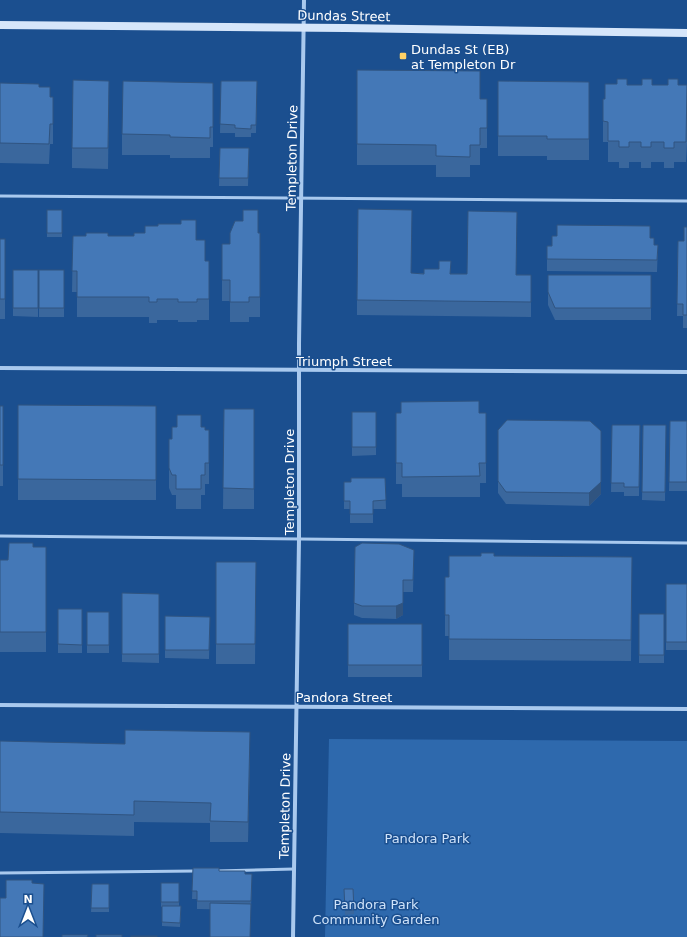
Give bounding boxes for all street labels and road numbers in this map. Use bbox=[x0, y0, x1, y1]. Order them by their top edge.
street label: Dundas Street bbox=[297, 8, 391, 24]
street label: Templeton Drive bbox=[284, 105, 300, 212]
street label: Triumph Street bbox=[295, 354, 392, 369]
street label: Templeton Drive bbox=[282, 429, 297, 536]
street label: Pandora Street bbox=[296, 690, 392, 705]
street label: Templeton Drive bbox=[277, 753, 293, 860]

